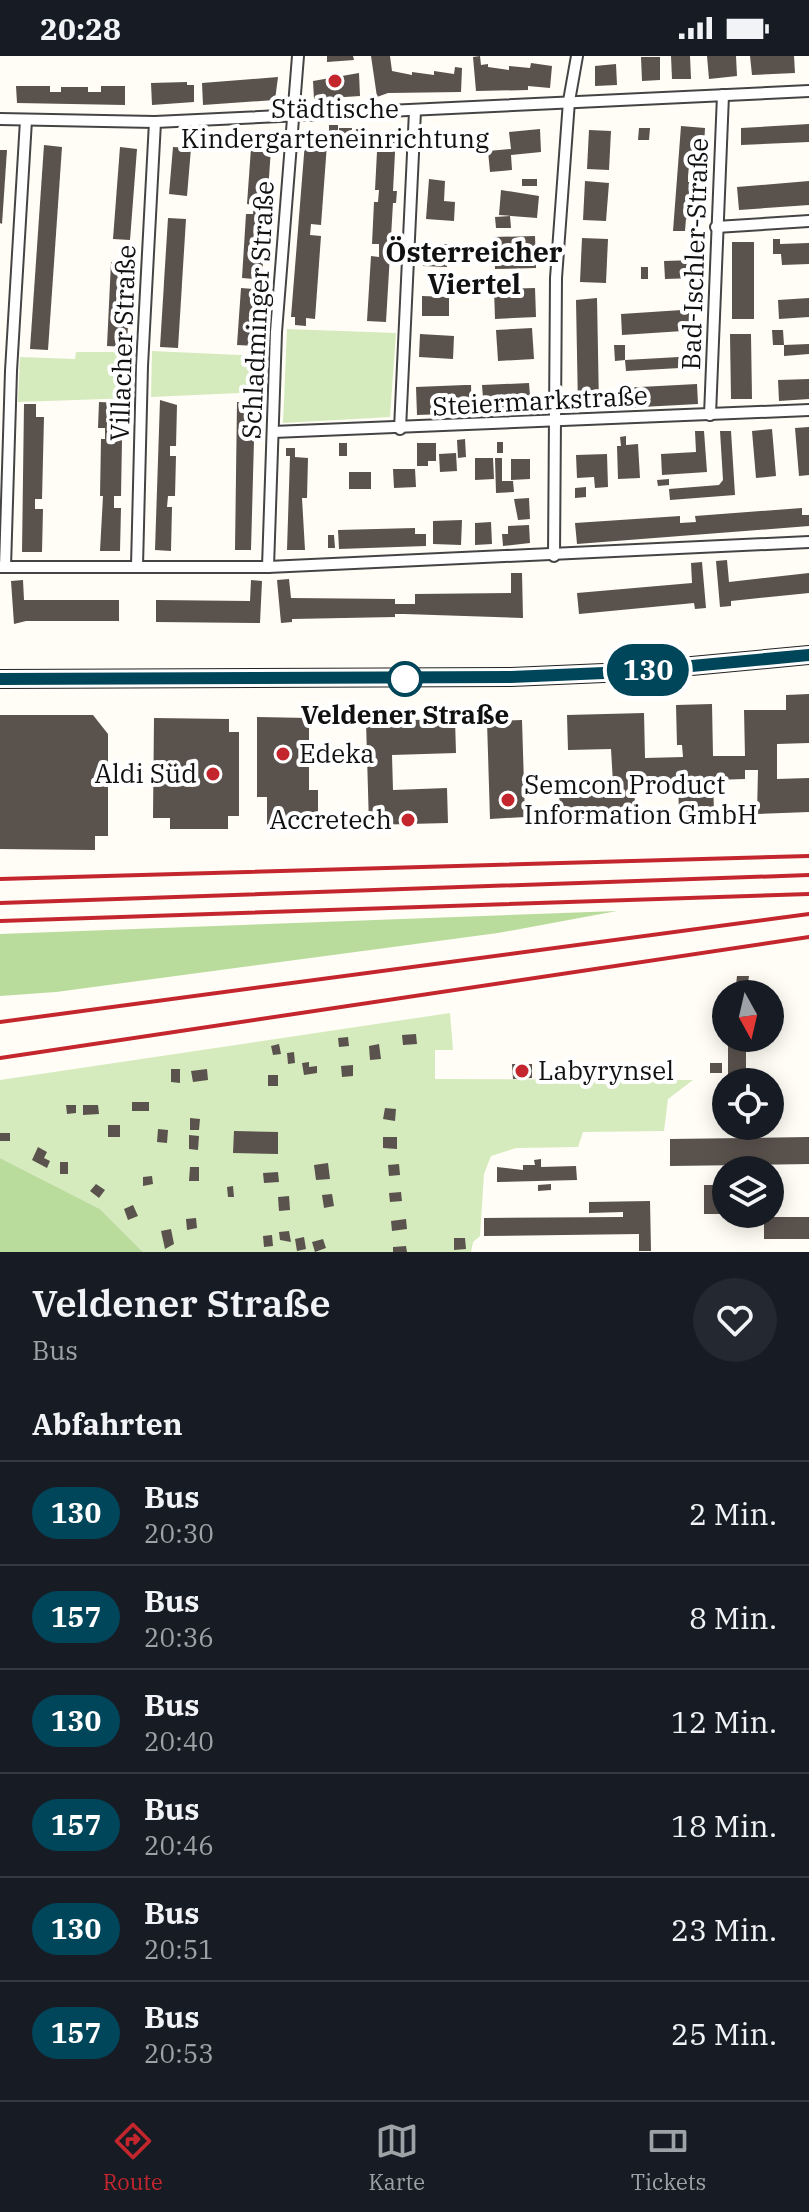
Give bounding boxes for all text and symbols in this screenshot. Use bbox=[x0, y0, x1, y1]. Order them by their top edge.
text: 20:28 bbox=[40, 9, 121, 48]
marker: Städtische Kindergarteneinrichtung bbox=[326, 72, 344, 90]
place label: Städtische Kindergarteneinrichtung bbox=[181, 91, 489, 155]
street label: Bad-Ischler-Straße bbox=[673, 137, 715, 371]
street label: Schladminger Straße bbox=[233, 180, 281, 440]
district label: Österreicher Viertel bbox=[385, 233, 563, 302]
street label: Villacher Straße bbox=[102, 244, 142, 442]
street label: Steiermarkstraße bbox=[431, 377, 649, 423]
line badge: 130 bbox=[602, 644, 694, 696]
text: 130 bbox=[623, 651, 673, 688]
marker: Veldener Straße bbox=[388, 662, 422, 696]
place label: Veldener Straße bbox=[301, 697, 509, 731]
place label: Edeka bbox=[299, 736, 375, 770]
marker: Edeka bbox=[274, 745, 292, 763]
place label: Aldi Süd bbox=[94, 756, 197, 790]
marker: Aldi Süd bbox=[204, 765, 222, 783]
place label: Semcon Product Information GmbH bbox=[524, 767, 757, 831]
marker: Semcon Product Information GmbH bbox=[499, 791, 517, 809]
place label: Accretech bbox=[270, 802, 392, 836]
marker: Accretech bbox=[399, 811, 417, 829]
north arrow bbox=[712, 980, 784, 1052]
map controls bbox=[712, 980, 784, 1228]
place label: Labyrynsel bbox=[538, 1053, 674, 1087]
marker: Labyrynsel bbox=[513, 1062, 531, 1080]
button: locate bbox=[712, 1068, 784, 1140]
button: layers bbox=[712, 1156, 784, 1228]
text: Veldener Straße bbox=[32, 1278, 331, 1327]
button: heart bbox=[693, 1278, 777, 1362]
text: Bus bbox=[32, 1333, 78, 1367]
text: Abfahrten bbox=[32, 1404, 183, 1443]
text: Bus bbox=[144, 1477, 199, 1516]
text: 130 bbox=[51, 1494, 101, 1531]
text: 2 Min. bbox=[689, 1494, 777, 1533]
text: 20:30 bbox=[144, 1516, 214, 1550]
text: Bus bbox=[144, 1581, 199, 1620]
text: 157 bbox=[51, 1598, 101, 1635]
text: 8 Min. bbox=[689, 1598, 777, 1637]
text: 20:36 bbox=[144, 1620, 214, 1654]
text: Bus bbox=[144, 1685, 199, 1724]
text: 130 bbox=[51, 1702, 101, 1739]
text: 12 Min. bbox=[671, 1702, 777, 1741]
text: 20:40 bbox=[144, 1724, 214, 1758]
text: Bus bbox=[144, 1789, 199, 1828]
text: 157 bbox=[51, 1806, 101, 1843]
text: 18 Min. bbox=[671, 1806, 777, 1845]
text: 20:46 bbox=[144, 1828, 214, 1862]
text: Bus bbox=[144, 1893, 199, 1932]
text: 130 bbox=[51, 1910, 101, 1947]
text: 23 Min. bbox=[671, 1910, 777, 1949]
text: 20:51 bbox=[144, 1932, 214, 1966]
text: Bus bbox=[144, 1997, 199, 2036]
text: 157 bbox=[51, 2014, 101, 2051]
text: 25 Min. bbox=[671, 2014, 777, 2053]
text: 20:53 bbox=[144, 2036, 214, 2070]
tab: Route bbox=[103, 2119, 163, 2196]
tab: Karte bbox=[368, 2119, 425, 2196]
tab: Tickets bbox=[631, 2119, 706, 2196]

